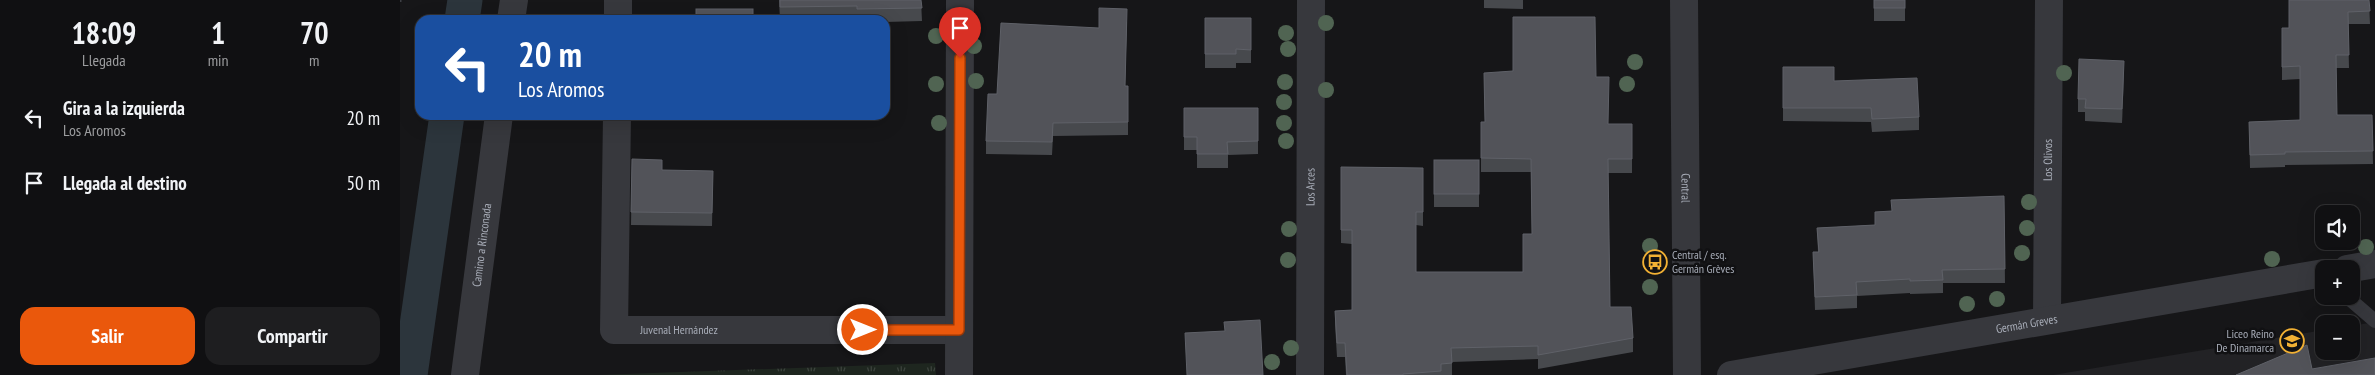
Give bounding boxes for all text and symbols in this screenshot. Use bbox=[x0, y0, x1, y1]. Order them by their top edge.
pin bbox=[939, 7, 981, 58]
text: 18:09 bbox=[71, 13, 136, 52]
text: 1 bbox=[211, 13, 225, 52]
text: 70 bbox=[300, 13, 329, 52]
icon: arrive bbox=[946, 14, 974, 42]
text: 20 m bbox=[518, 31, 582, 77]
icon: left bbox=[435, 35, 500, 100]
text: Llegada bbox=[82, 50, 126, 70]
text: min bbox=[208, 50, 229, 70]
text: m bbox=[309, 50, 319, 70]
text: Los Aromos bbox=[518, 75, 604, 103]
text: Gira a la izquierda bbox=[63, 96, 185, 120]
icon: left bbox=[20, 104, 48, 132]
text: 20 m bbox=[347, 106, 380, 130]
text: Los Aromos bbox=[63, 120, 126, 140]
street label: Los Olivos bbox=[2040, 139, 2055, 181]
street label: Los Arces bbox=[1302, 168, 1318, 206]
icon: arrive bbox=[20, 169, 48, 197]
text: Llegada al destino bbox=[63, 171, 187, 195]
text: 50 m bbox=[347, 171, 380, 195]
street label: Central bbox=[1678, 173, 1694, 203]
street label: Camino a Rinconada bbox=[469, 202, 494, 288]
map controls bbox=[2315, 205, 2360, 360]
button: sound bbox=[2315, 205, 2360, 250]
place label: Central / esq. Germán Grèves bbox=[1672, 247, 1734, 276]
bus stop icon: Central / esq. Germán Grèves bbox=[1642, 249, 1668, 275]
button: + bbox=[2315, 260, 2360, 305]
position arrow bbox=[836, 303, 888, 355]
button: Salir bbox=[20, 307, 195, 365]
button: Compartir bbox=[205, 307, 380, 365]
street label: Germán Greves bbox=[1995, 311, 2059, 336]
button: − bbox=[2315, 315, 2360, 360]
street label: Juvenal Hernández bbox=[639, 322, 718, 337]
place label: Liceo Reino De Dinamarca bbox=[2216, 326, 2274, 355]
school or university icon: Liceo Reino De Dinamarca bbox=[2279, 328, 2305, 354]

